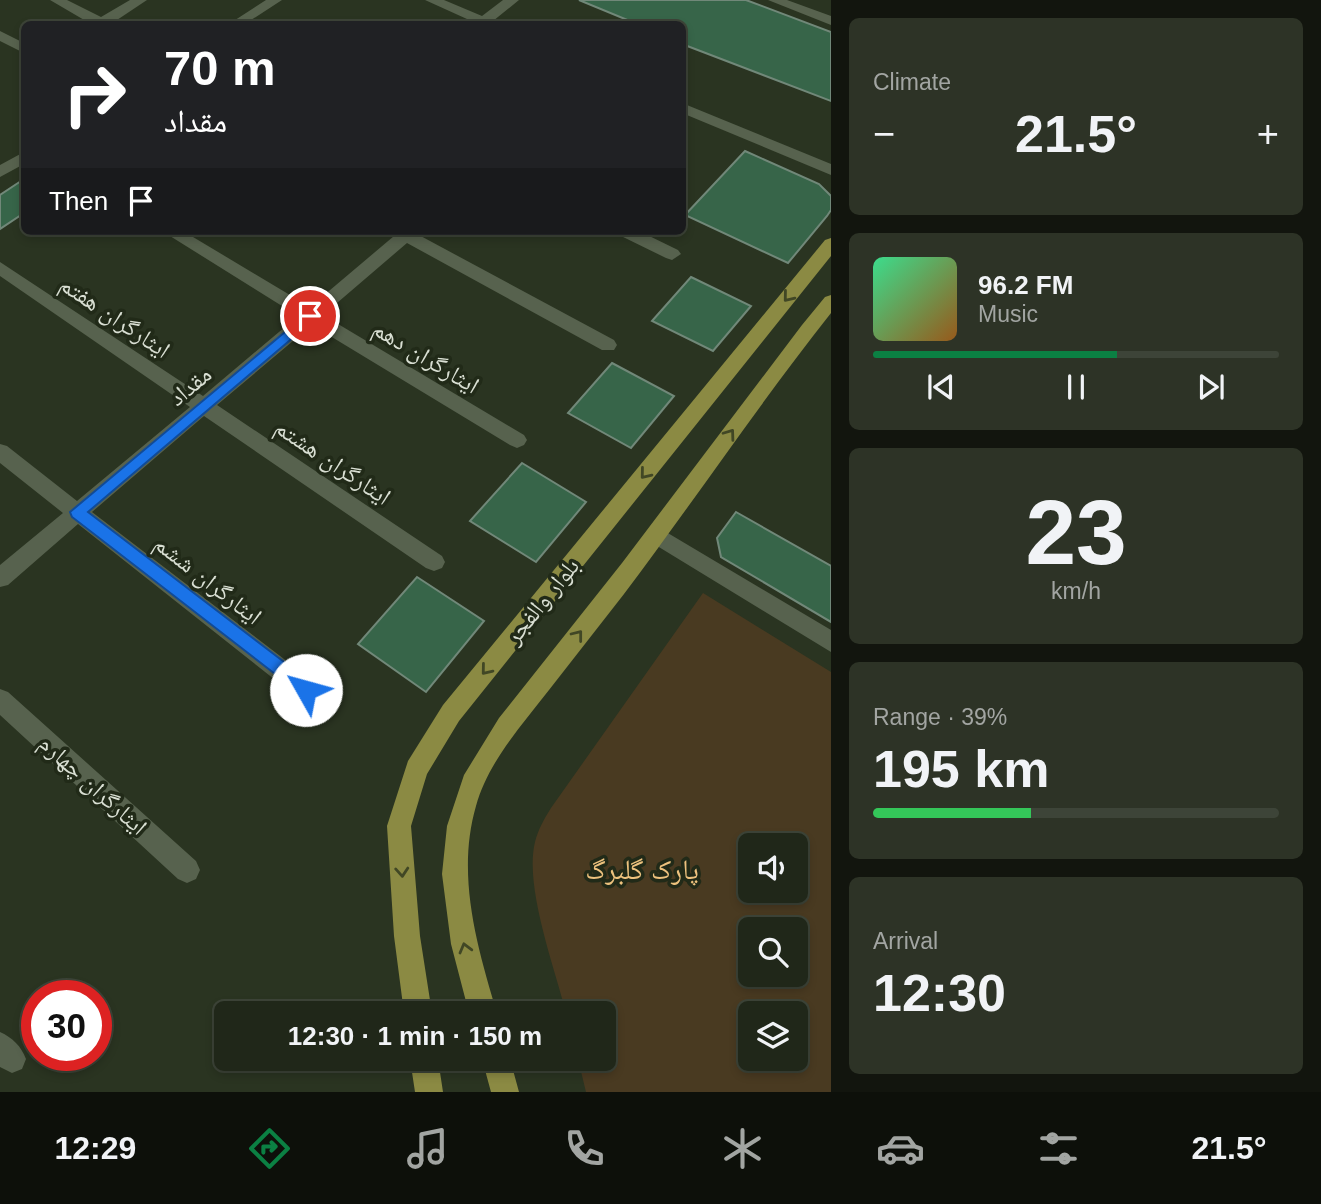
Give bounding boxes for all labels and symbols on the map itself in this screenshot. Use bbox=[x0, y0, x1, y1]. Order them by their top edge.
street label: ایثارگران هفتم bbox=[53, 270, 175, 366]
pin bbox=[280, 286, 340, 346]
one-way arrow bbox=[784, 289, 796, 302]
street label: ایثارگران دهم bbox=[367, 314, 484, 401]
street label: مقداد bbox=[163, 360, 216, 411]
street label: ایثارگران هشتم bbox=[269, 413, 396, 513]
one-way arrow bbox=[721, 429, 734, 442]
one-way arrow bbox=[641, 466, 653, 479]
street label: ایثارگران ششم bbox=[148, 529, 267, 632]
street label: بلوار والفجر bbox=[498, 552, 585, 650]
one-way arrow bbox=[570, 631, 583, 643]
position arrow bbox=[269, 653, 343, 727]
one-way arrow bbox=[482, 661, 494, 674]
street label: ایثارگران چهارم bbox=[32, 729, 153, 842]
park label: پارک گلبرگ bbox=[585, 854, 699, 886]
one-way arrow bbox=[395, 867, 410, 878]
one-way arrow bbox=[458, 942, 473, 954]
speed limit sign: 30 bbox=[21, 980, 112, 1071]

